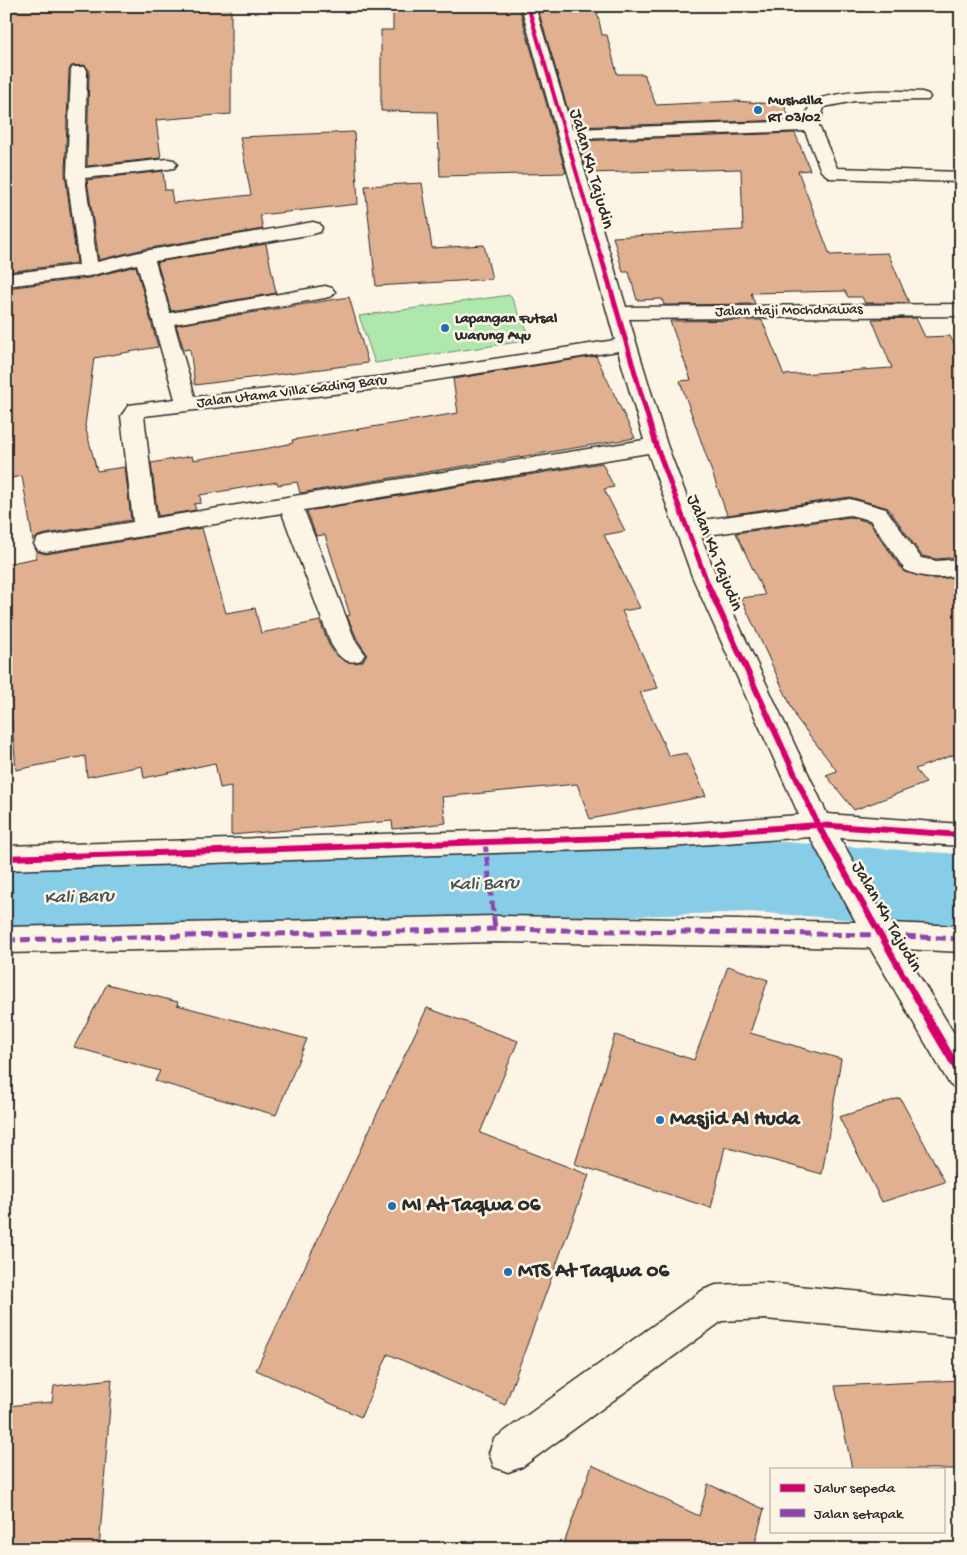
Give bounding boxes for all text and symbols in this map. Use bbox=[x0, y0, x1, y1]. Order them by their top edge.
place label: Mushalla RT 03/02 bbox=[767, 92, 823, 127]
marker: Mushalla RT 03/02 bbox=[752, 104, 764, 116]
street label: Jalan Kh Tajudin bbox=[564, 107, 618, 232]
street label: Jalan Haji Mochdnawas bbox=[715, 301, 863, 321]
place label: Lapangan Futsal Warung Ayu bbox=[454, 310, 558, 345]
marker: Lapangan Futsal Warung Ayu bbox=[439, 322, 451, 334]
street label: Jalan Utama Villa Gading Baru bbox=[196, 371, 388, 413]
street label: Jalan Kh Tajudin bbox=[681, 492, 747, 615]
street label: Jalan Kh Tajudin bbox=[846, 858, 926, 976]
water label: Kali Baru bbox=[449, 872, 521, 898]
water label: Kali Baru bbox=[44, 885, 116, 911]
place label: Masjid Al Huda bbox=[670, 1108, 801, 1133]
marker: Masjid Al Huda bbox=[654, 1114, 666, 1126]
place label: MI At Taqwa 06 bbox=[402, 1194, 542, 1219]
marker: MI At Taqwa 06 bbox=[386, 1200, 398, 1212]
place label: MTS At Taqwa 06 bbox=[518, 1260, 670, 1285]
marker: MTS At Taqwa 06 bbox=[502, 1266, 514, 1278]
legend bbox=[770, 1468, 944, 1532]
text: Jalur sepeda bbox=[814, 1480, 896, 1498]
text: Jalan setapak bbox=[814, 1506, 904, 1524]

